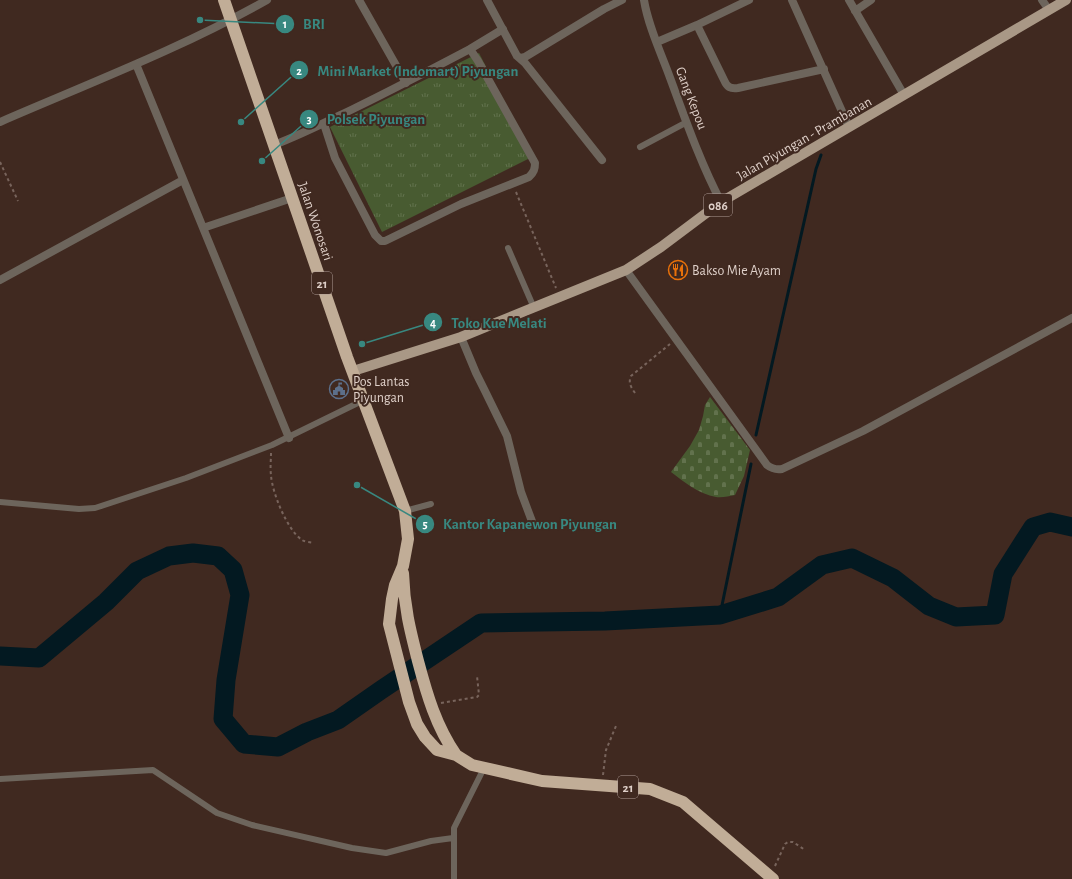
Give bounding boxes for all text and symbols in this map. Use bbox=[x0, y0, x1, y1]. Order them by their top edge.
callout: BRI bbox=[275, 11, 333, 38]
text: BRI bbox=[303, 17, 325, 32]
text: 1 bbox=[283, 18, 287, 30]
callout: Mini Market (Indomart) Piyungan bbox=[289, 57, 526, 84]
text: Mini Market (Indomart) Piyungan bbox=[318, 64, 518, 79]
text: 2 bbox=[296, 65, 302, 77]
street label: Gang Kepou bbox=[673, 65, 709, 132]
street label: Jalan Piyungan - Prambanan bbox=[735, 95, 874, 183]
callout: Polsek Piyungan bbox=[299, 105, 434, 132]
text: Polsek Piyungan bbox=[327, 112, 425, 127]
text: 3 bbox=[306, 113, 312, 125]
street label: Jalan Wonosari bbox=[295, 180, 335, 262]
road number: 086 bbox=[704, 194, 732, 216]
restaurant icon: Bakso Mie Ayam bbox=[667, 259, 689, 281]
place label: Bakso Mie Ayam bbox=[692, 264, 781, 278]
road number: 21 bbox=[312, 272, 332, 294]
callout: Toko Kue Melati bbox=[423, 309, 555, 336]
text: Toko Kue Melati bbox=[451, 316, 547, 331]
text: 4 bbox=[430, 317, 436, 329]
place label: Pos Lantas Piyungan bbox=[353, 375, 410, 405]
public building icon: Pos Lantas Piyungan bbox=[328, 378, 350, 400]
callout: Kantor Kapanewon Piyungan bbox=[415, 511, 625, 538]
text: Kantor Kapanewon Piyungan bbox=[443, 517, 617, 532]
text: 5 bbox=[422, 518, 428, 530]
road number: 21 bbox=[618, 776, 638, 798]

